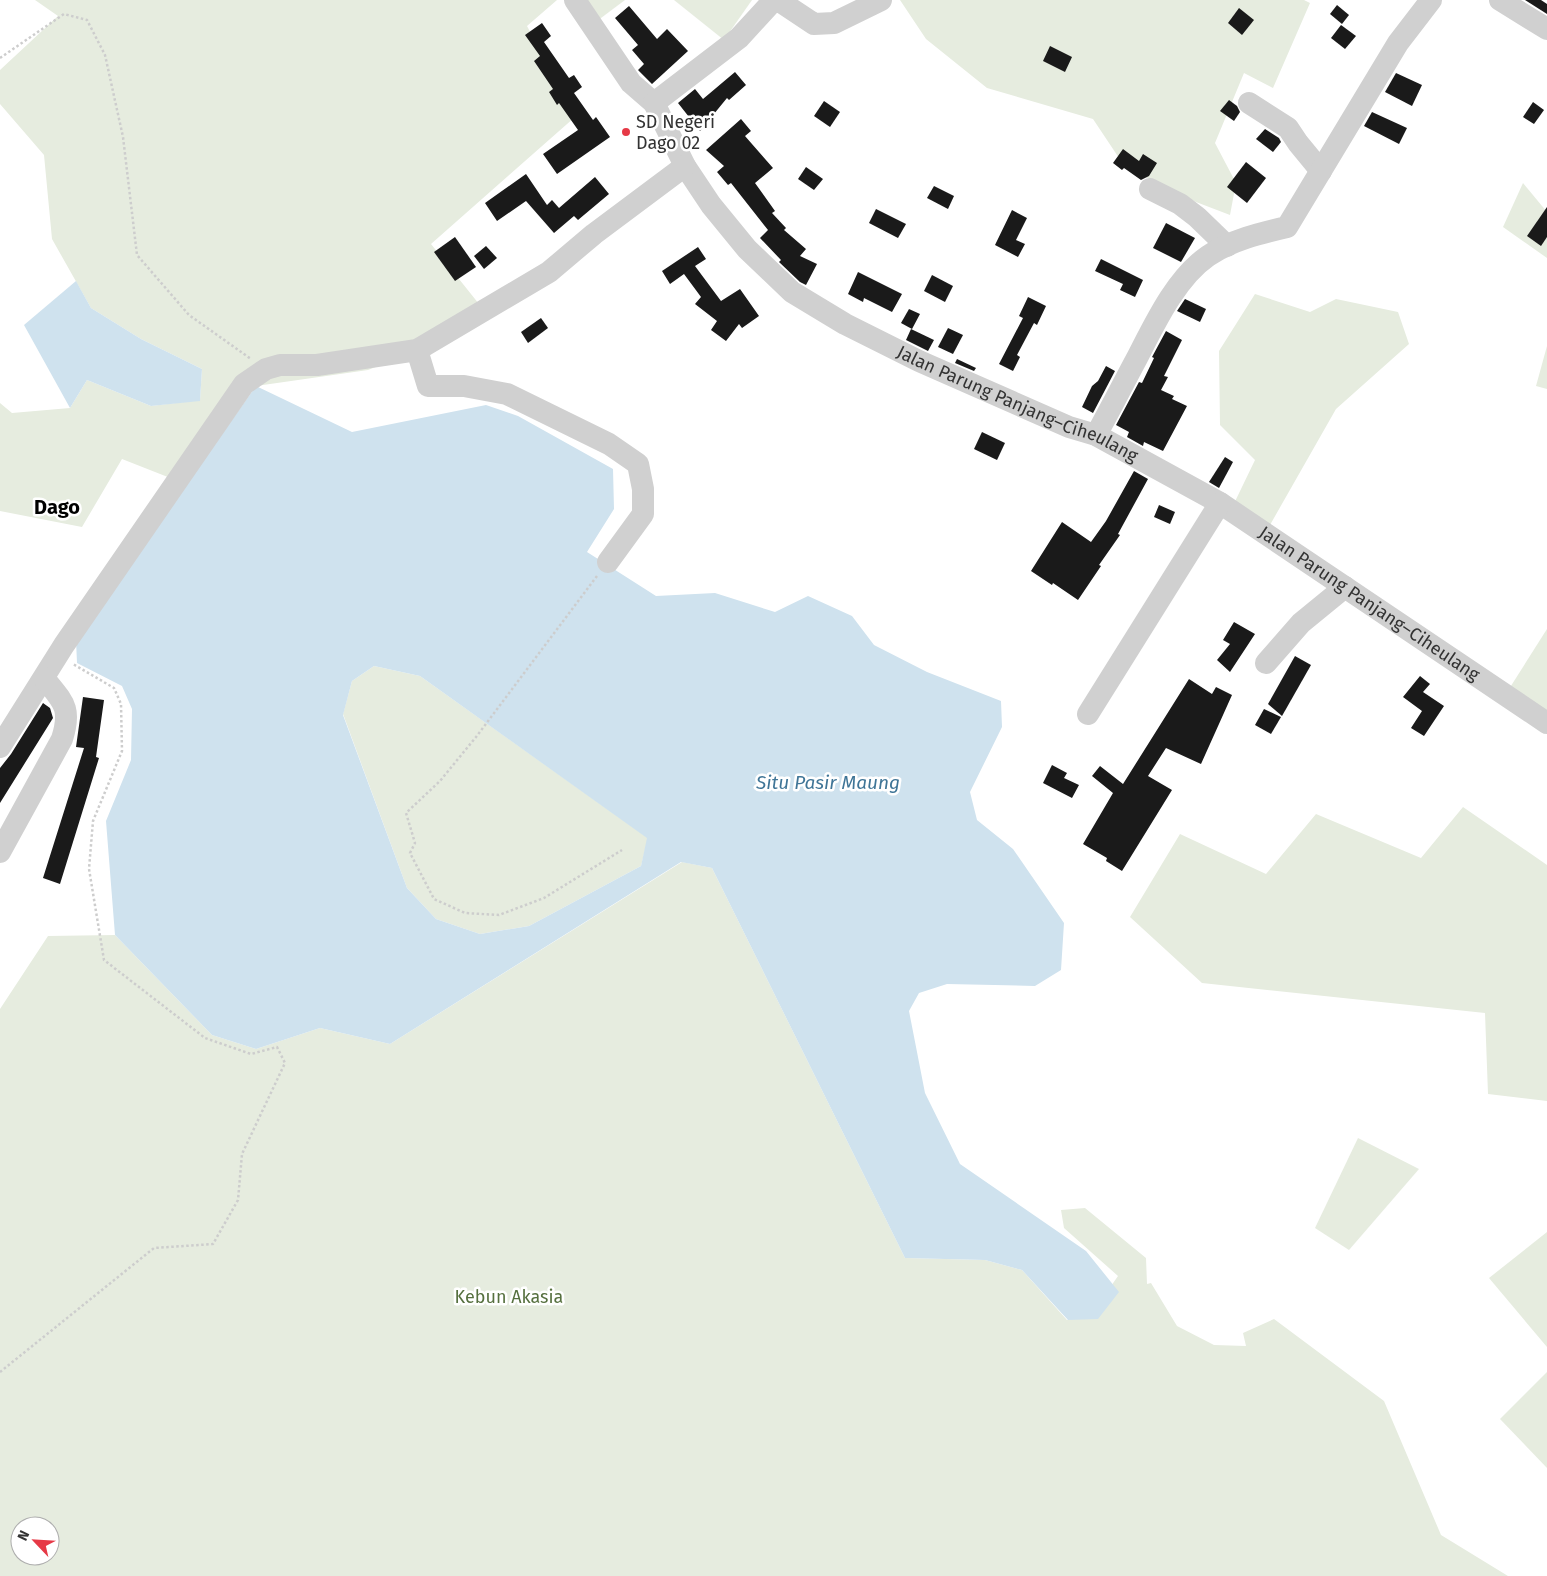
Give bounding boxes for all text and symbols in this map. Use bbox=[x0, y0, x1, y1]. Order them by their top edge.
place label: SD Negeri Dago 02 bbox=[636, 111, 715, 154]
marker: SD Negeri Dago 02 bbox=[620, 126, 632, 138]
street label: Jalan Parung Panjang–Ciheulang bbox=[893, 341, 1142, 467]
district label: Dago bbox=[34, 495, 80, 519]
street label: Jalan Parung Panjang–Ciheulang bbox=[1255, 521, 1485, 686]
water label: Situ Pasir Maung bbox=[755, 771, 900, 794]
park label: Kebun Akasia bbox=[455, 1286, 563, 1308]
north arrow bbox=[10, 1516, 60, 1566]
text: N bbox=[14, 1528, 33, 1544]

